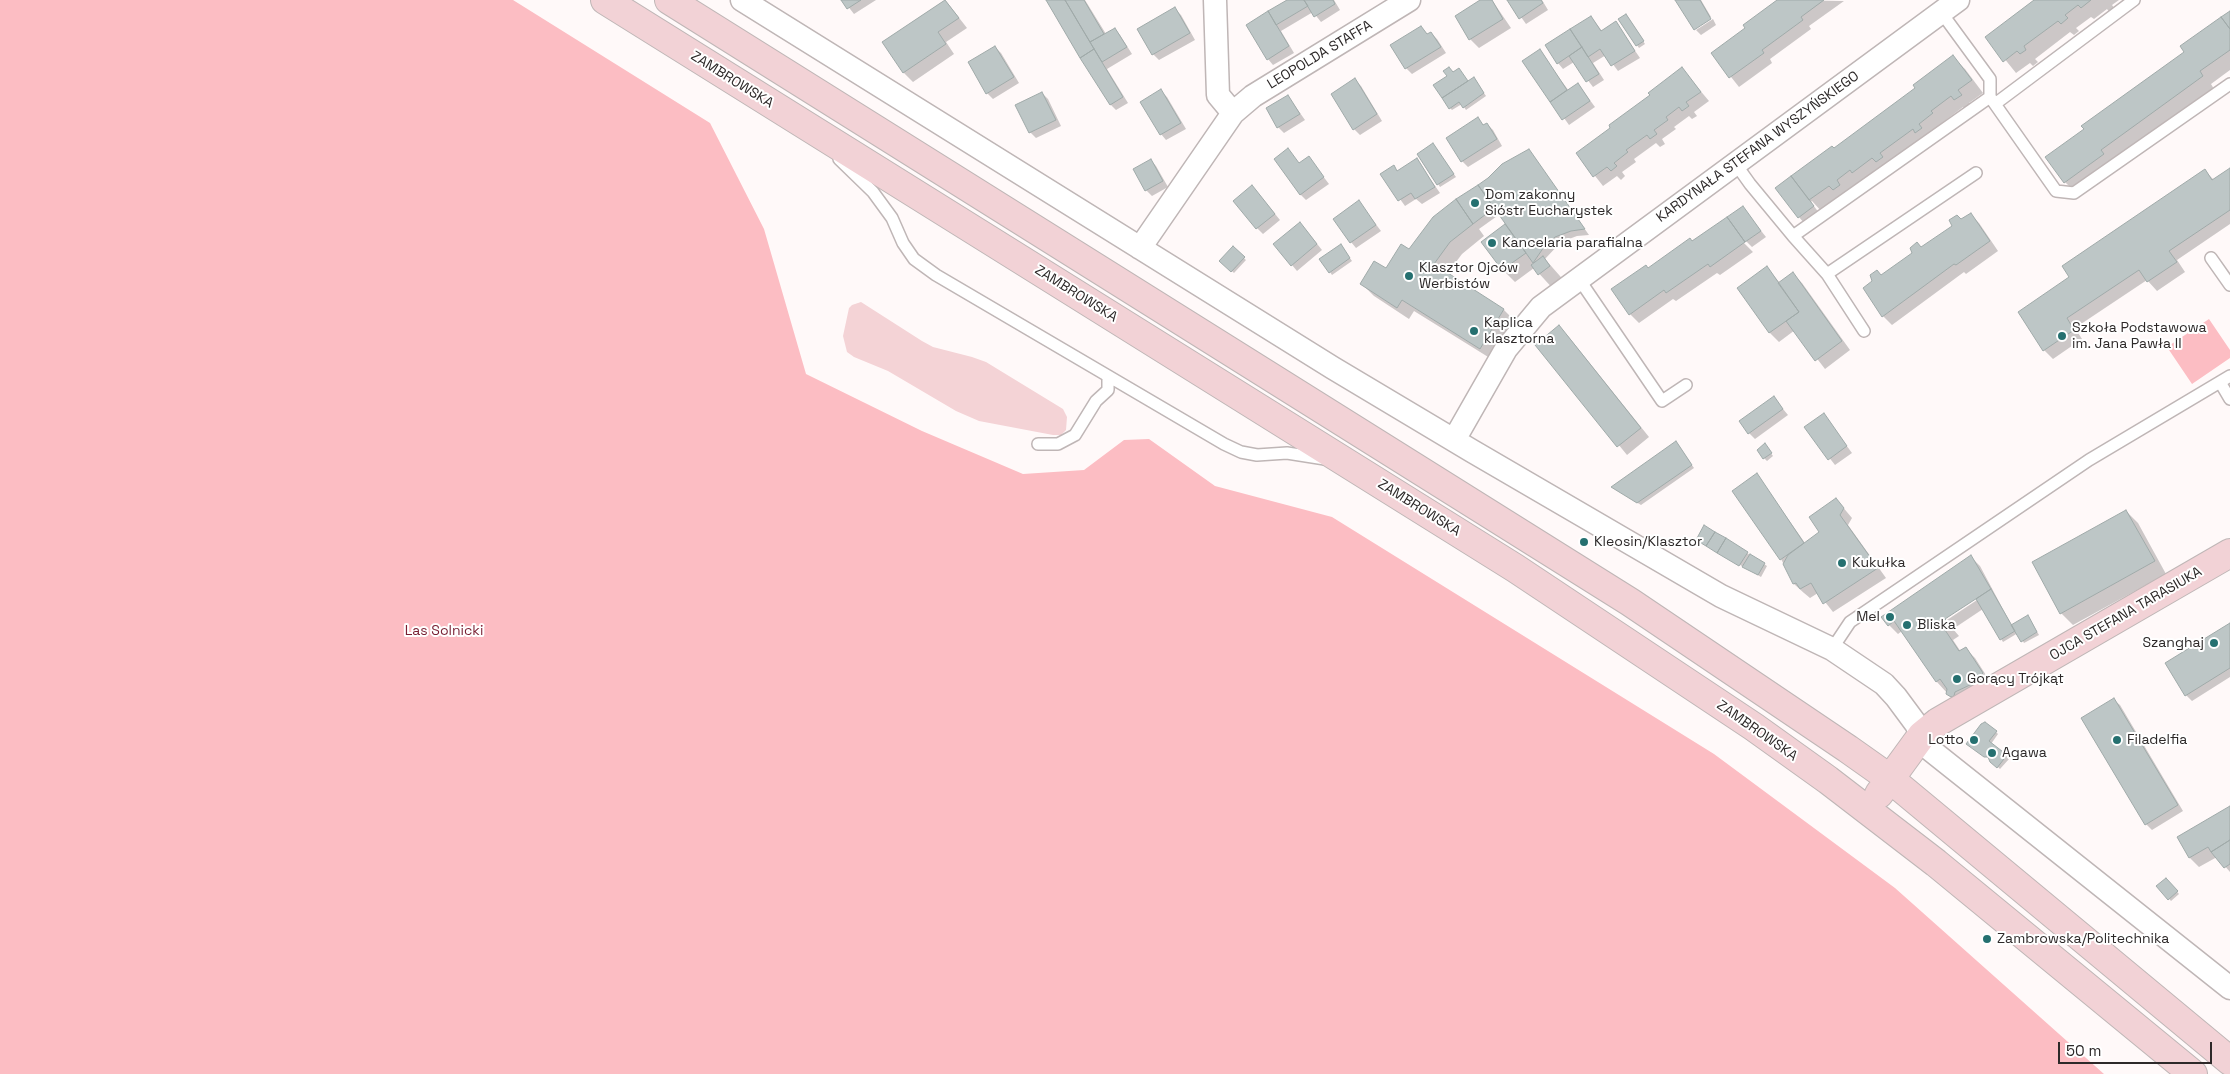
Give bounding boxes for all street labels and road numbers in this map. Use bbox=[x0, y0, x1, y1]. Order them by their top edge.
street label: LEOPOLDA STAFFA bbox=[1265, 17, 1375, 93]
street label: ZAMBROWSKA bbox=[687, 48, 777, 112]
street label: KARDYNAŁA STEFANA WYSZYŃSKIEGO bbox=[1653, 68, 1863, 226]
street label: ZAMBROWSKA bbox=[1031, 262, 1121, 326]
street label: ZAMBROWSKA bbox=[1374, 476, 1464, 540]
street label: OJCA STEFANA TARASIUKA bbox=[2047, 564, 2205, 664]
street label: ZAMBROWSKA bbox=[1713, 697, 1801, 765]

